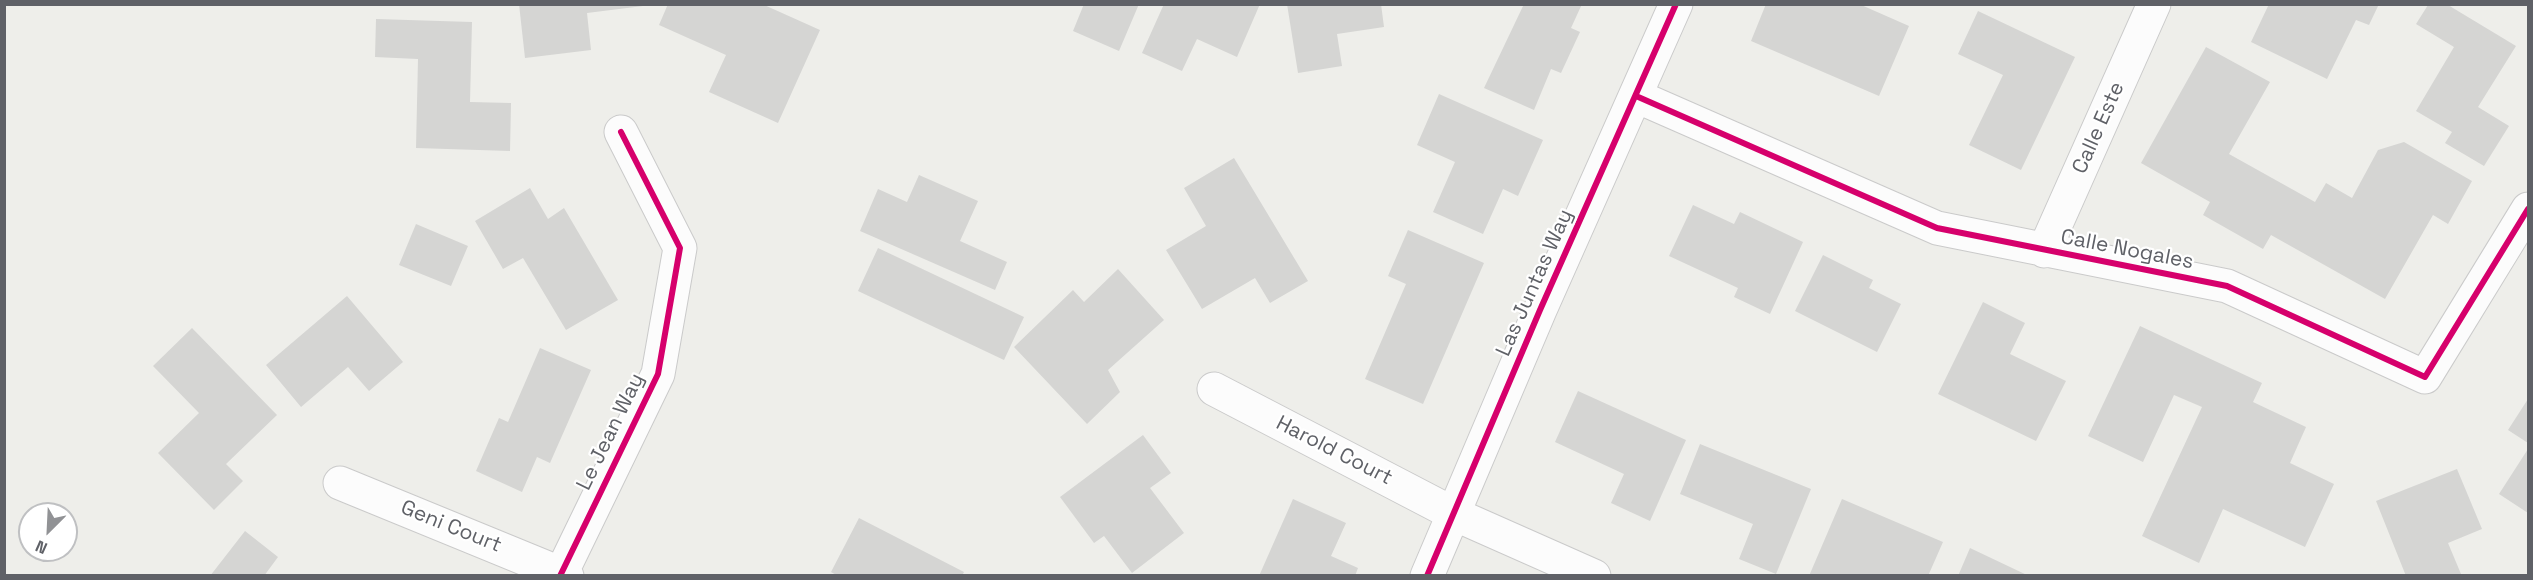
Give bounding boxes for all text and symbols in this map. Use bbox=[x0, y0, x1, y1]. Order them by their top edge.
street label: Calle Este bbox=[2068, 78, 2130, 178]
street label: Las Juntas Way bbox=[1491, 206, 1579, 360]
street label: Calle Nogales bbox=[2058, 225, 2196, 275]
street label: Le Jean Way bbox=[572, 370, 650, 494]
street label: Harold Court bbox=[1272, 411, 1396, 491]
street label: Geni Court bbox=[397, 495, 505, 559]
north arrow bbox=[18, 502, 78, 562]
text: N bbox=[32, 535, 50, 559]

